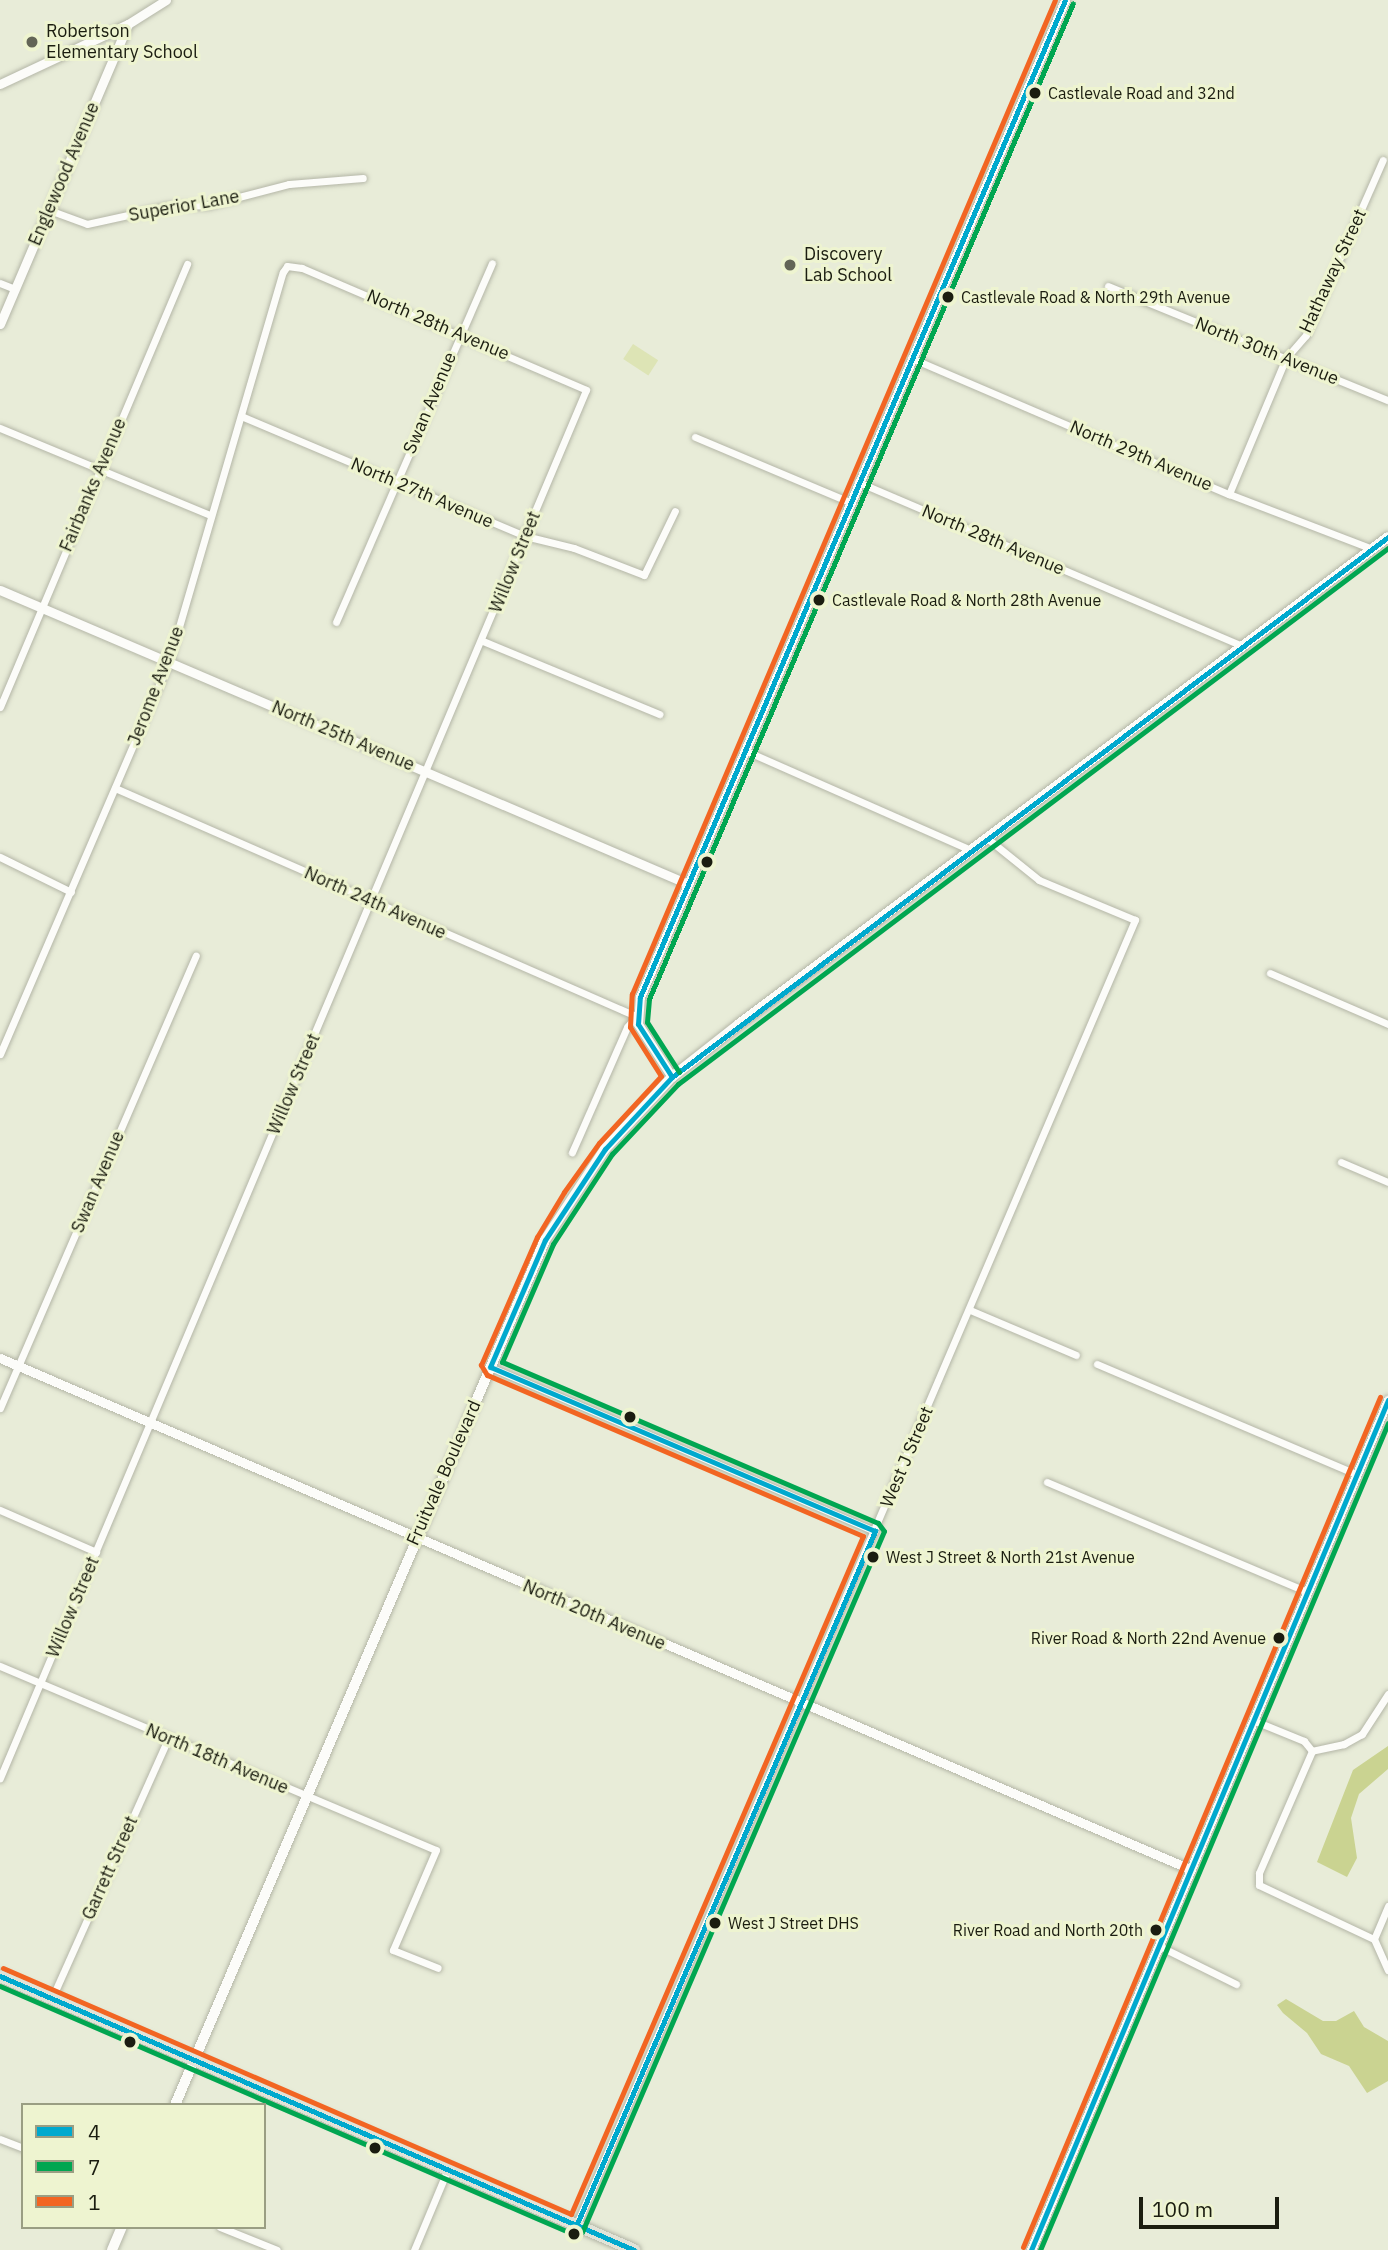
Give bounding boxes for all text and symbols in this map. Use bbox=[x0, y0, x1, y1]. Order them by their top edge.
place label: Robertson Elementary School bbox=[46, 21, 198, 64]
marker: Robertson Elementary School bbox=[24, 34, 40, 50]
place label: Castlevale Road and 32nd bbox=[1048, 83, 1235, 103]
marker: Castlevale Road and 32nd bbox=[1028, 86, 1042, 100]
street label: Englewood Avenue bbox=[24, 99, 104, 249]
street label: Superior Lane bbox=[127, 186, 241, 226]
street label: Hathaway Street bbox=[1295, 206, 1371, 336]
place label: Discovery Lab School bbox=[804, 244, 892, 286]
marker: Discovery Lab School bbox=[782, 257, 798, 273]
street label: North 28th Avenue bbox=[363, 285, 513, 365]
place label: Castlevale Road & North 29th Avenue bbox=[961, 287, 1230, 307]
marker: Castlevale Road & North 29th Avenue bbox=[941, 290, 955, 304]
street label: North 30th Avenue bbox=[1192, 312, 1342, 390]
street label: Swan Avenue bbox=[399, 349, 461, 457]
street label: Fairbanks Avenue bbox=[55, 415, 131, 555]
street label: North 29th Avenue bbox=[1066, 416, 1216, 496]
street label: North 27th Avenue bbox=[347, 453, 497, 533]
street label: North 28th Avenue bbox=[918, 500, 1068, 580]
street label: Willow Street bbox=[485, 508, 545, 616]
place label: Castlevale Road & North 28th Avenue bbox=[832, 590, 1101, 610]
marker: Castlevale Road & North 28th Avenue bbox=[812, 593, 826, 607]
street label: Jerome Avenue bbox=[123, 623, 189, 749]
street label: North 25th Avenue bbox=[268, 696, 418, 776]
unlabelled marker bbox=[700, 855, 714, 869]
street label: North 24th Avenue bbox=[301, 862, 449, 944]
street label: Willow Street bbox=[263, 1030, 325, 1138]
street label: Swan Avenue bbox=[67, 1128, 129, 1236]
street label: Fruitvale Boulevard bbox=[402, 1397, 486, 1549]
street label: West J Street bbox=[876, 1403, 938, 1511]
unlabelled marker bbox=[623, 1410, 637, 1424]
place label: West J Street & North 21st Avenue bbox=[886, 1547, 1135, 1567]
marker: West J Street & North 21st Avenue bbox=[866, 1550, 880, 1564]
street label: Willow Street bbox=[42, 1553, 104, 1661]
street label: North 20th Avenue bbox=[519, 1575, 669, 1655]
place label: River Road & North 22nd Avenue bbox=[1031, 1628, 1266, 1648]
marker: River Road & North 22nd Avenue bbox=[1272, 1631, 1286, 1645]
street label: North 18th Avenue bbox=[142, 1719, 292, 1799]
street label: Garrett Street bbox=[78, 1813, 142, 1923]
place label: West J Street DHS bbox=[728, 1913, 859, 1933]
marker: West J Street DHS bbox=[708, 1916, 722, 1930]
place label: River Road and North 20th bbox=[953, 1920, 1143, 1940]
marker: River Road and North 20th bbox=[1149, 1923, 1163, 1937]
unlabelled marker bbox=[123, 2035, 137, 2049]
legend bbox=[21, 2103, 266, 2229]
text: 4 bbox=[88, 2118, 101, 2146]
unlabelled marker bbox=[368, 2141, 382, 2155]
text: 7 bbox=[88, 2153, 101, 2181]
scale bar bbox=[1143, 2184, 1283, 2228]
text: 1 bbox=[88, 2188, 101, 2216]
text: 100 m bbox=[1152, 2195, 1213, 2223]
unlabelled marker bbox=[567, 2227, 581, 2241]

